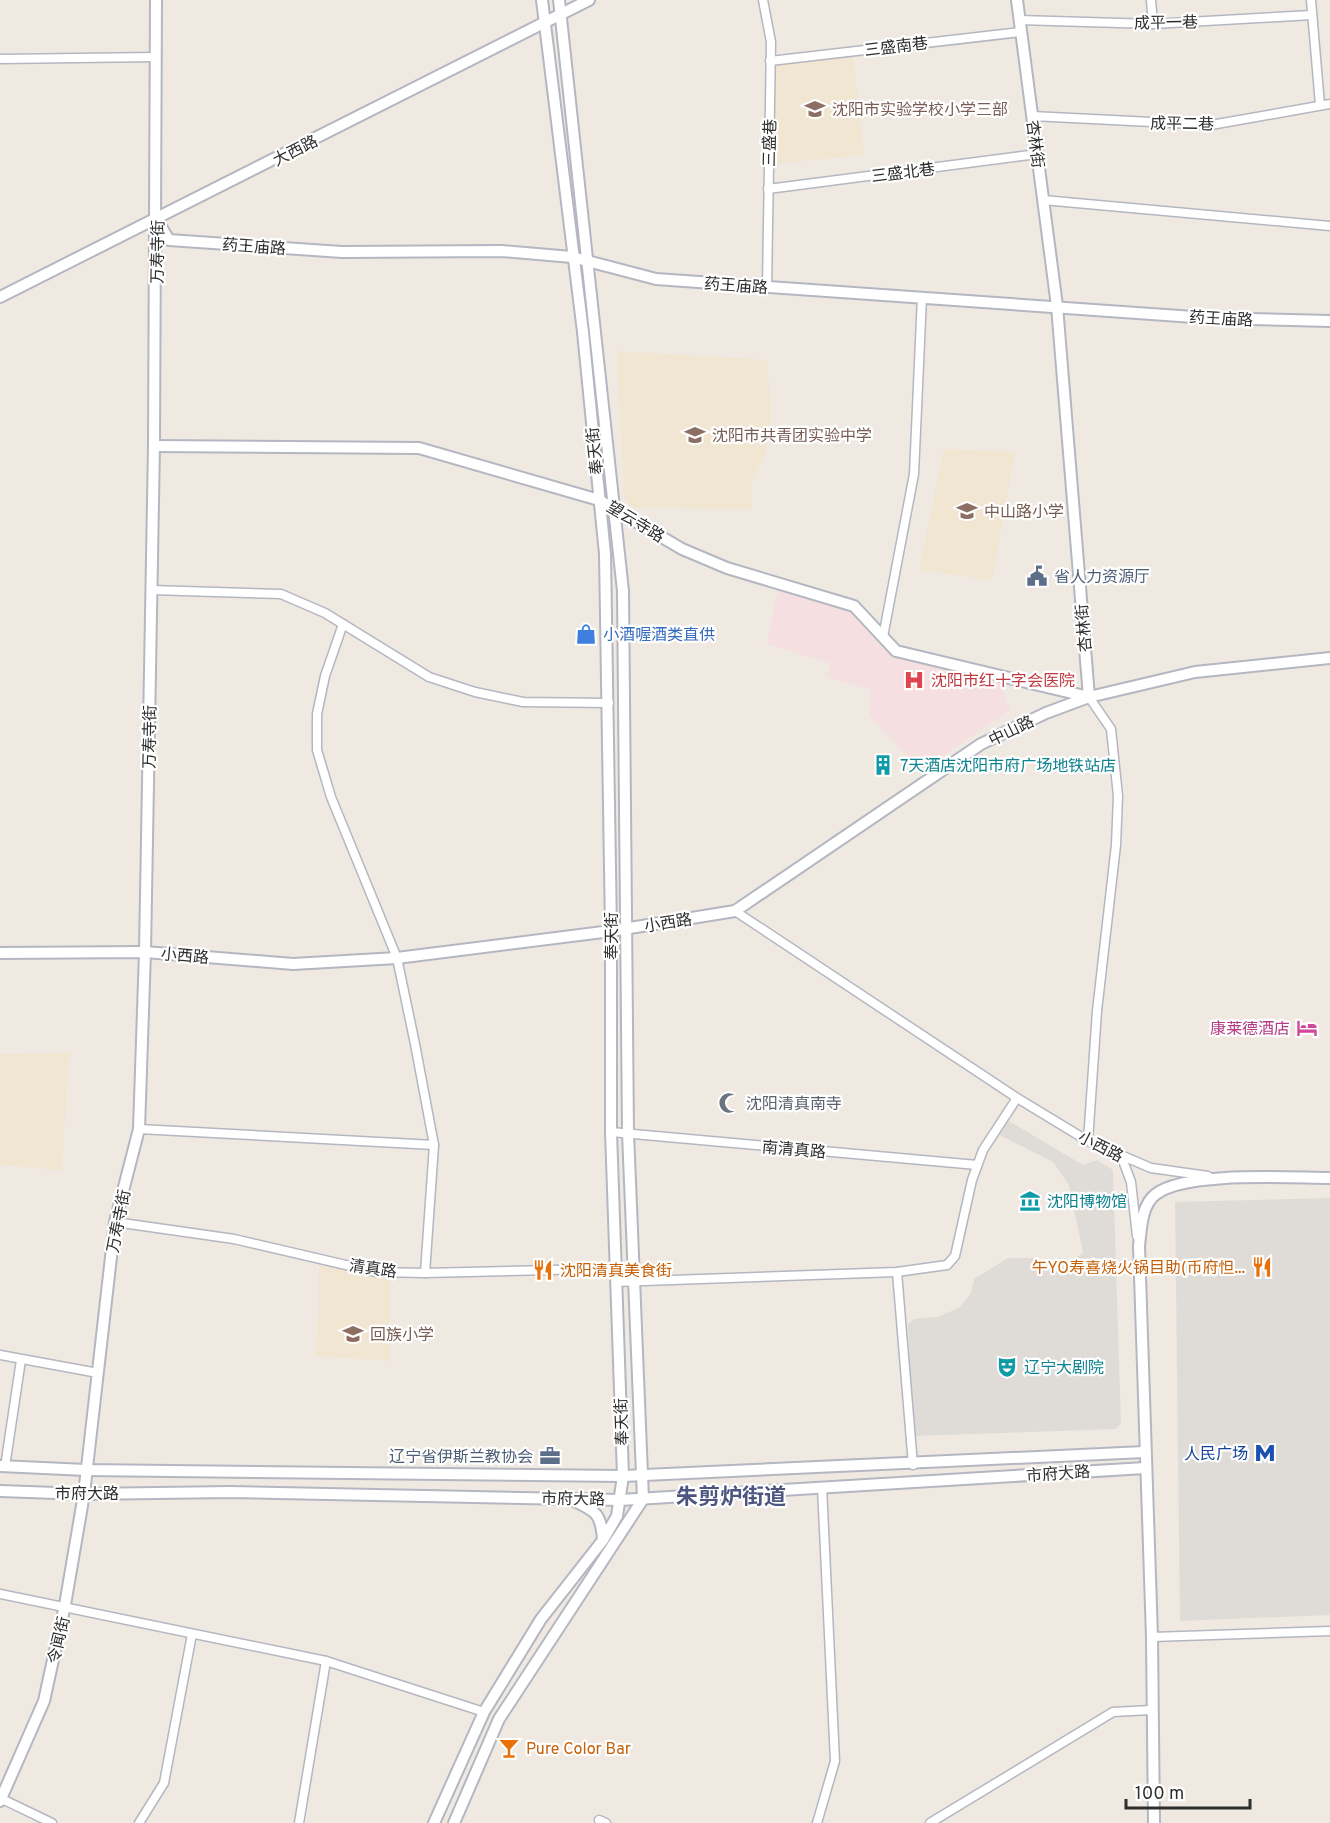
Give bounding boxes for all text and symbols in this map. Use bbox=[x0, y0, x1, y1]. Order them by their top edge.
street label: 成平一巷 bbox=[1134, 13, 1198, 35]
street label: 三盛南巷 bbox=[863, 34, 929, 62]
school or university icon: 沈阳市实验学校小学三部 bbox=[803, 97, 827, 121]
place label: 沈阳市实验学校小学三部 bbox=[832, 101, 1008, 121]
street label: 成平二巷 bbox=[1150, 114, 1214, 136]
street label: 三盛巷 bbox=[761, 119, 781, 167]
street label: 杏林街 bbox=[1021, 119, 1047, 169]
street label: 大西路 bbox=[270, 132, 322, 172]
street label: 三盛北巷 bbox=[870, 160, 936, 188]
street label: 万寿寺街 bbox=[148, 220, 170, 284]
street label: 药王庙路 bbox=[221, 236, 286, 260]
street label: 药王庙路 bbox=[703, 275, 768, 299]
street label: 药王庙路 bbox=[1188, 308, 1253, 332]
school or university icon: 沈阳市共青团实验中学 bbox=[683, 423, 707, 447]
street label: 奉天街 bbox=[584, 426, 608, 476]
place label: 沈阳市共青团实验中学 bbox=[712, 427, 872, 447]
street label: 望云寺路 bbox=[602, 498, 668, 548]
school or university icon: 中山路小学 bbox=[955, 499, 979, 523]
place label: 中山路小学 bbox=[984, 503, 1064, 523]
public building icon: 省人力资源厅 bbox=[1025, 564, 1049, 588]
place label: 省人力资源厅 bbox=[1054, 568, 1150, 588]
street label: 杏林街 bbox=[1073, 603, 1097, 653]
shop icon: 小酒喔酒类直供 bbox=[574, 622, 598, 646]
place label: 小酒喔酒类直供 bbox=[603, 626, 715, 646]
hospital icon: 沈阳市红十字会医院 bbox=[902, 668, 926, 692]
place label: 沈阳市红十字会医院 bbox=[931, 672, 1075, 692]
street label: 万寿寺街 bbox=[140, 705, 162, 769]
street label: 中山路 bbox=[986, 712, 1038, 751]
building icon: 7天酒店沈阳市府广场地铁站店 bbox=[871, 753, 895, 777]
place label: 7天酒店沈阳市府广场地铁站店 bbox=[900, 757, 1116, 777]
street label: 小西路 bbox=[643, 910, 694, 938]
street label: 奉天街 bbox=[603, 912, 623, 960]
street label: 小西路 bbox=[160, 945, 210, 969]
hotel icon: 康莱德酒店 bbox=[1295, 1016, 1319, 1040]
place label: 康莱德酒店 bbox=[1210, 1020, 1290, 1040]
mosque icon: 沈阳清真南寺 bbox=[717, 1091, 741, 1115]
place label: 沈阳清真南寺 bbox=[746, 1095, 842, 1115]
street label: 小西路 bbox=[1074, 1128, 1126, 1168]
street label: 南清真路 bbox=[761, 1138, 827, 1164]
street label: 万寿寺街 bbox=[104, 1188, 136, 1255]
museum icon: 沈阳博物馆 bbox=[1018, 1189, 1042, 1213]
place label: 沈阳博物馆 bbox=[1047, 1193, 1127, 1213]
restaurant icon: 午YO寿喜烧火锅目助(币府怛... bbox=[1250, 1255, 1274, 1279]
street label: 清真路 bbox=[348, 1257, 398, 1283]
restaurant icon: 沈阳清真美食街 bbox=[531, 1258, 555, 1282]
place label: 午YO寿喜烧火锅目助(币府怛... bbox=[1031, 1259, 1245, 1279]
place label: 沈阳清真美食街 bbox=[560, 1262, 672, 1282]
school or university icon: 回族小学 bbox=[341, 1322, 365, 1346]
place label: 回族小学 bbox=[370, 1326, 434, 1346]
theatre icon: 辽宁大剧院 bbox=[995, 1355, 1019, 1379]
place label: 辽宁大剧院 bbox=[1024, 1359, 1104, 1379]
street label: 奉天街 bbox=[612, 1398, 634, 1446]
metro station icon: 人民广场 bbox=[1253, 1441, 1277, 1465]
office icon: 辽宁省伊斯兰教协会 bbox=[538, 1444, 562, 1468]
place label: 人民广场 bbox=[1184, 1445, 1248, 1465]
place label: 辽宁省伊斯兰教协会 bbox=[389, 1448, 533, 1468]
street label: 市府大路 bbox=[1026, 1463, 1091, 1487]
district label: 朱剪炉街道 bbox=[676, 1484, 786, 1512]
street label: 市府大路 bbox=[55, 1485, 119, 1505]
street label: 市府大路 bbox=[541, 1489, 605, 1511]
street label: 令闻街 bbox=[45, 1615, 75, 1666]
bar icon: Pure Color Bar bbox=[497, 1736, 521, 1760]
place label: Pure Color Bar bbox=[526, 1740, 631, 1760]
scale bar bbox=[1126, 1772, 1250, 1810]
text: 100 m bbox=[1135, 1783, 1184, 1806]

